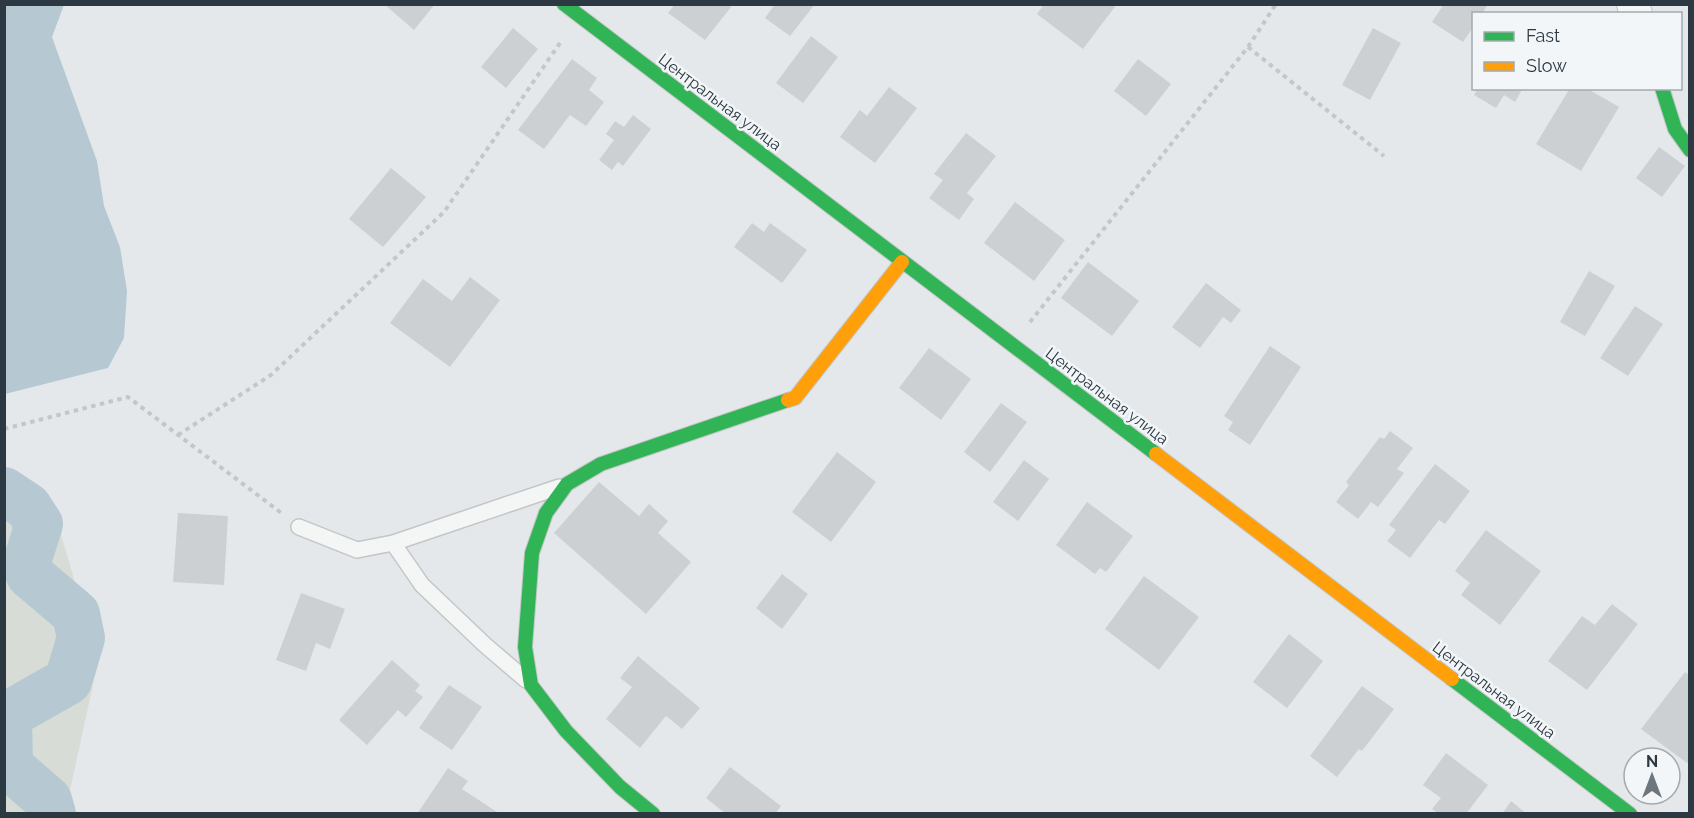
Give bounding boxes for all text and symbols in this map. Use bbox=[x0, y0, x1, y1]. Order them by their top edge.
legend bbox=[1472, 12, 1682, 90]
text: Fast bbox=[1526, 25, 1560, 46]
street label: Центральная улица bbox=[655, 50, 785, 154]
text: Slow bbox=[1526, 55, 1567, 76]
street label: Центральная улица bbox=[1042, 344, 1172, 448]
street label: Центральная улица bbox=[1429, 638, 1559, 742]
north arrow bbox=[1622, 746, 1682, 806]
text: N bbox=[1646, 752, 1658, 771]

